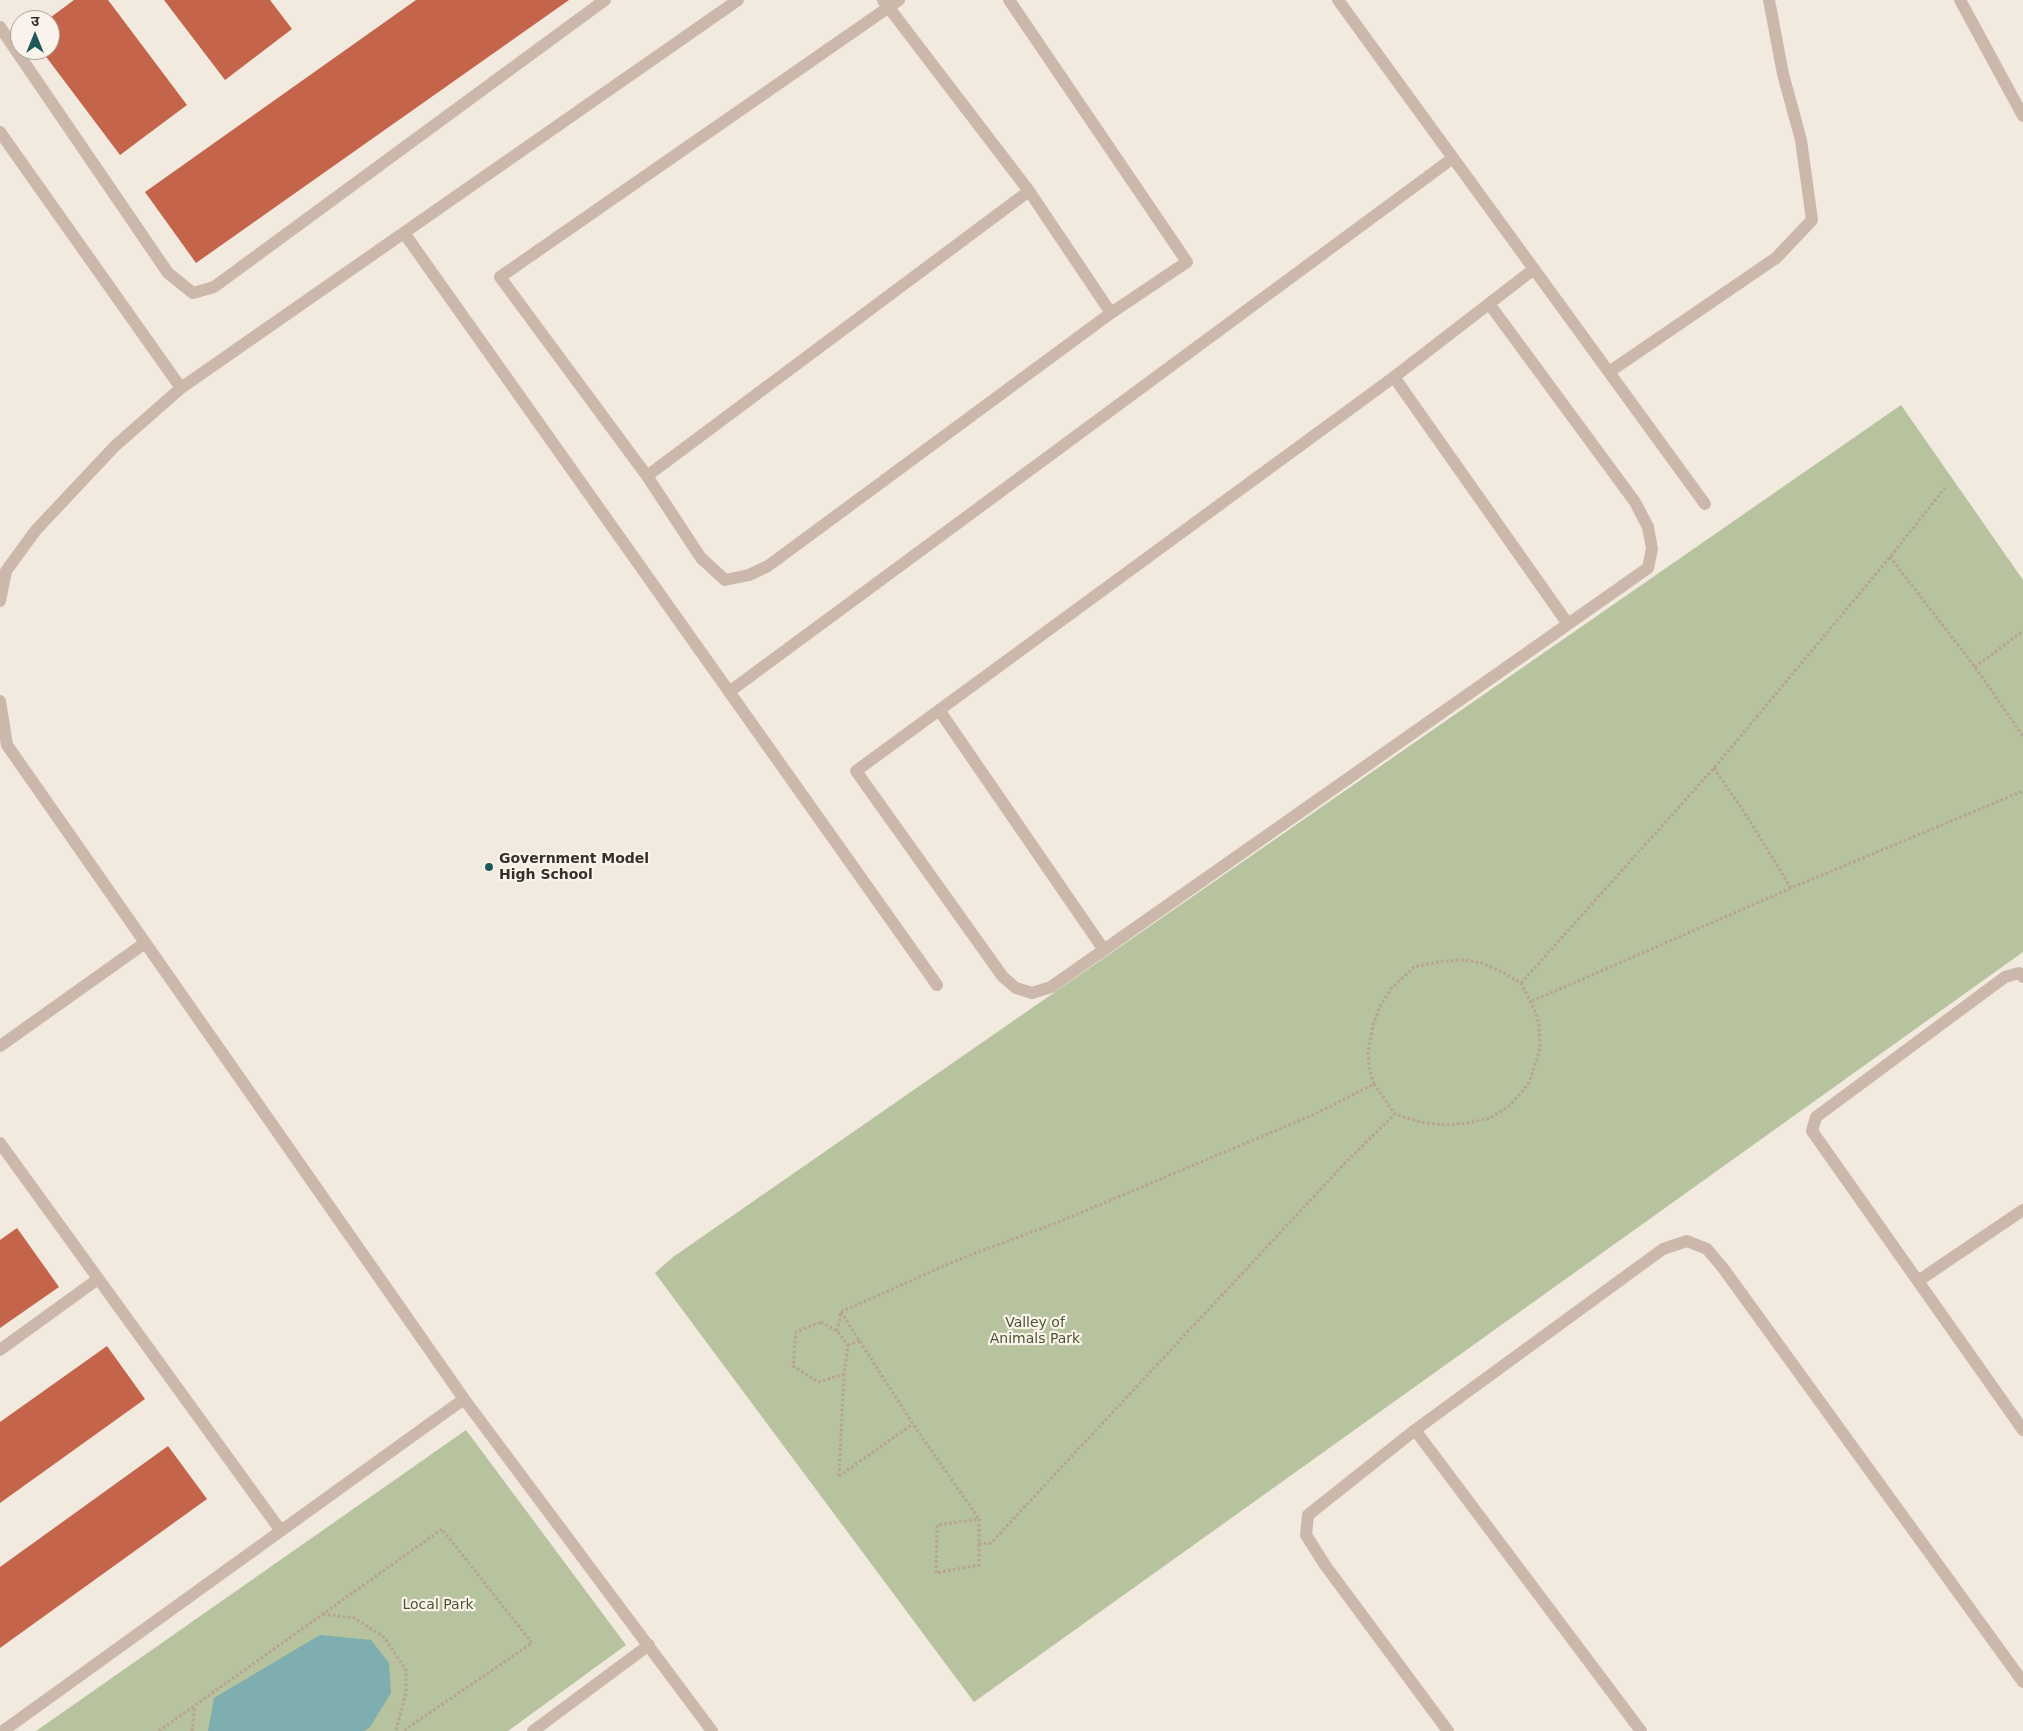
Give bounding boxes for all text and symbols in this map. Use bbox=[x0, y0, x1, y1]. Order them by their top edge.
north arrow bbox=[10, 10, 60, 60]
text: उ bbox=[31, 13, 39, 29]
place label: Government Model High School bbox=[499, 851, 649, 884]
marker: Government Model High School bbox=[483, 861, 495, 873]
park label: Valley of Animals Park bbox=[990, 1315, 1080, 1348]
park label: Local Park bbox=[403, 1597, 473, 1613]

